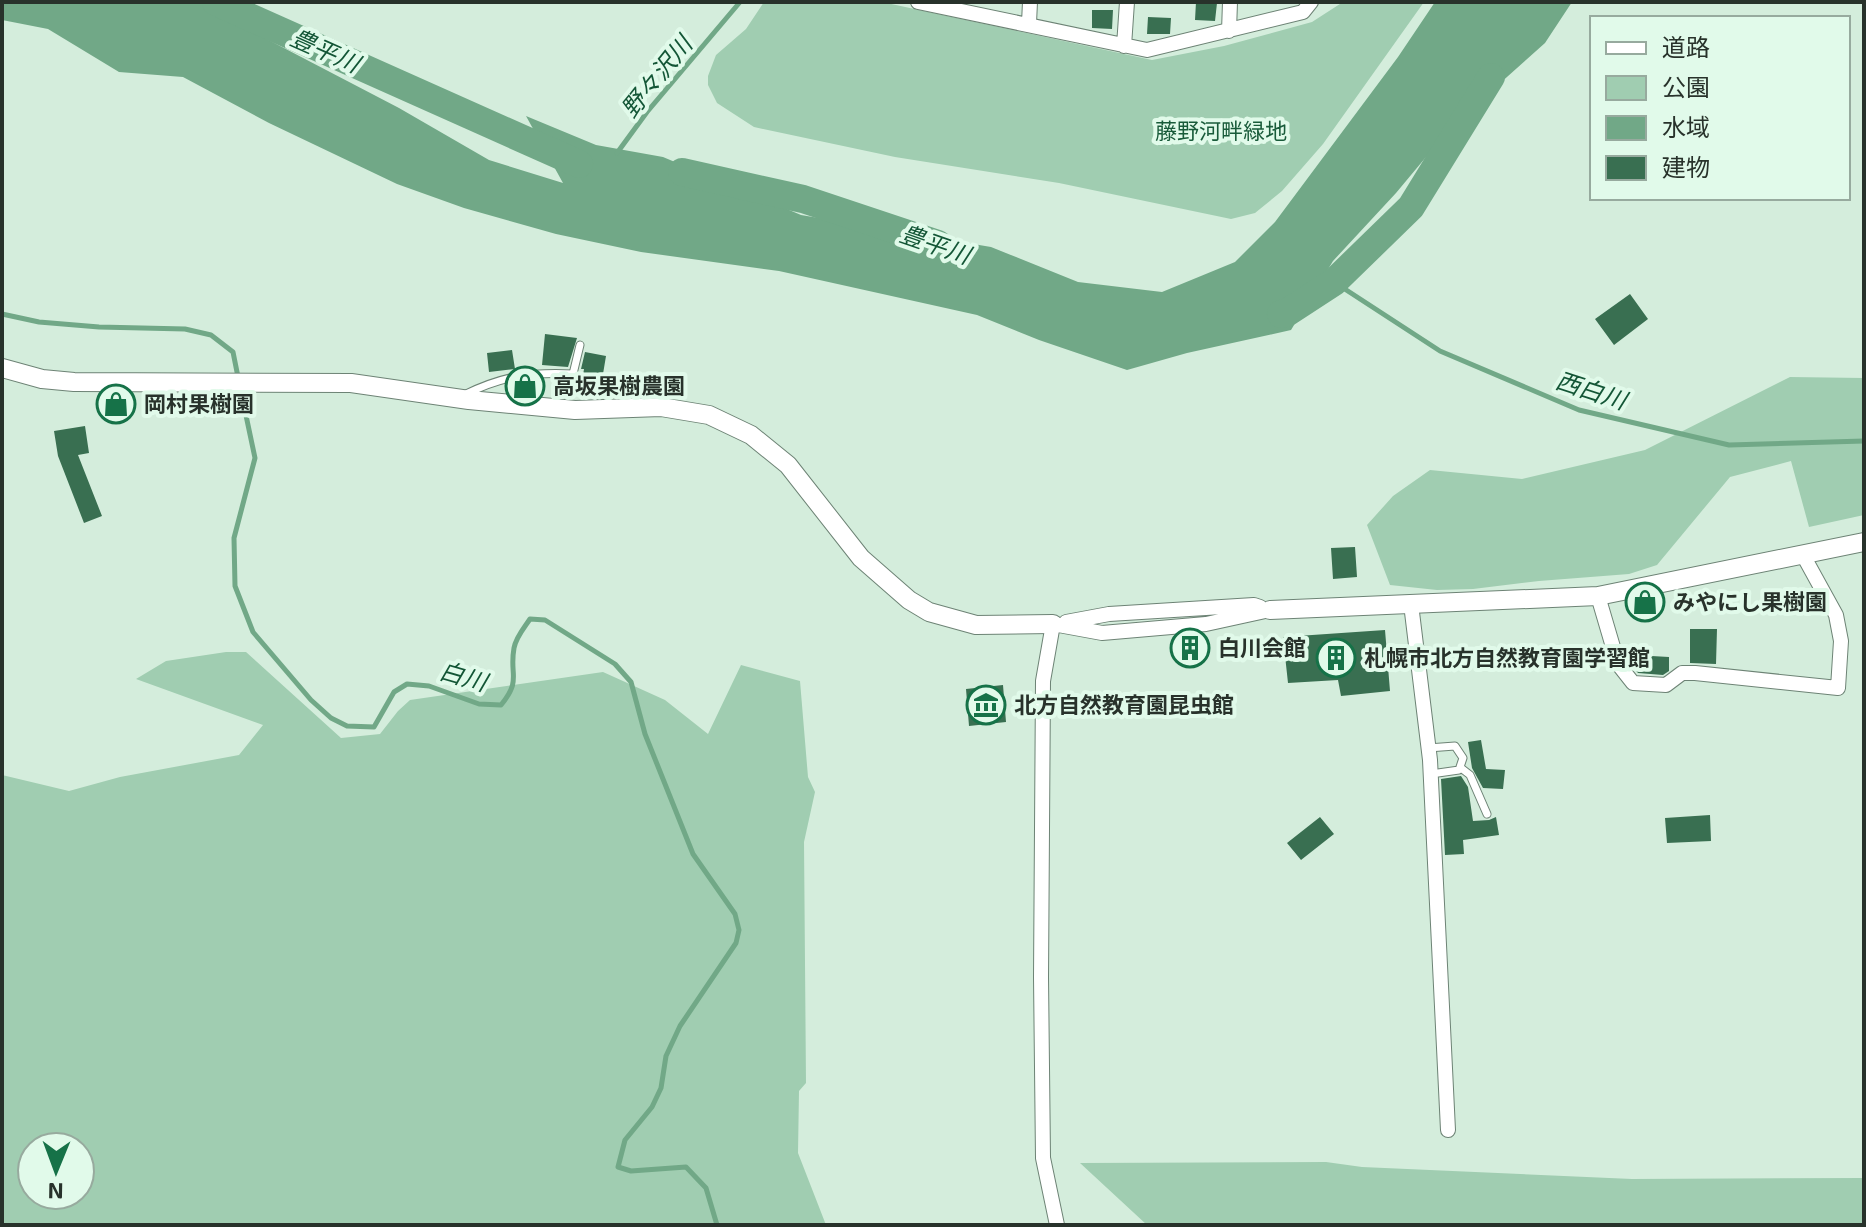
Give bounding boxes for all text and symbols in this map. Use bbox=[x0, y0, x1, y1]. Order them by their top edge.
legend bbox=[1590, 16, 1850, 200]
water label: 豊平川 bbox=[287, 22, 367, 79]
water label: 野々沢川 bbox=[614, 27, 699, 122]
text: 道路 bbox=[1662, 32, 1710, 61]
text: 公園 bbox=[1662, 72, 1710, 101]
text: 水域 bbox=[1662, 112, 1710, 141]
park label: 藤野河畔緑地 bbox=[1155, 117, 1287, 143]
text: 建物 bbox=[1662, 152, 1710, 181]
water label: 豊平川 bbox=[897, 218, 977, 270]
shop icon: 高坂果樹農園 bbox=[504, 365, 546, 407]
water label: 西白川 bbox=[1553, 365, 1633, 415]
place label: 高坂果樹農園 bbox=[553, 372, 685, 398]
shop icon: 岡村果樹園 bbox=[95, 383, 137, 425]
place label: 岡村果樹園 bbox=[144, 390, 254, 416]
shop icon: みやにし果樹園 bbox=[1624, 581, 1666, 623]
place label: みやにし果樹園 bbox=[1673, 588, 1827, 614]
building icon: 白川会館 bbox=[1169, 627, 1211, 669]
place label: 白川会館 bbox=[1218, 634, 1306, 660]
building icon: 札幌市北方自然教育園学習館 bbox=[1315, 637, 1357, 679]
place label: 札幌市北方自然教育園学習館 bbox=[1364, 644, 1650, 670]
water label: 白川 bbox=[436, 655, 493, 697]
museum icon: 北方自然教育園昆虫館 bbox=[965, 684, 1007, 726]
place label: 北方自然教育園昆虫館 bbox=[1014, 691, 1234, 717]
north arrow bbox=[16, 1131, 96, 1211]
text: N bbox=[47, 1179, 64, 1205]

